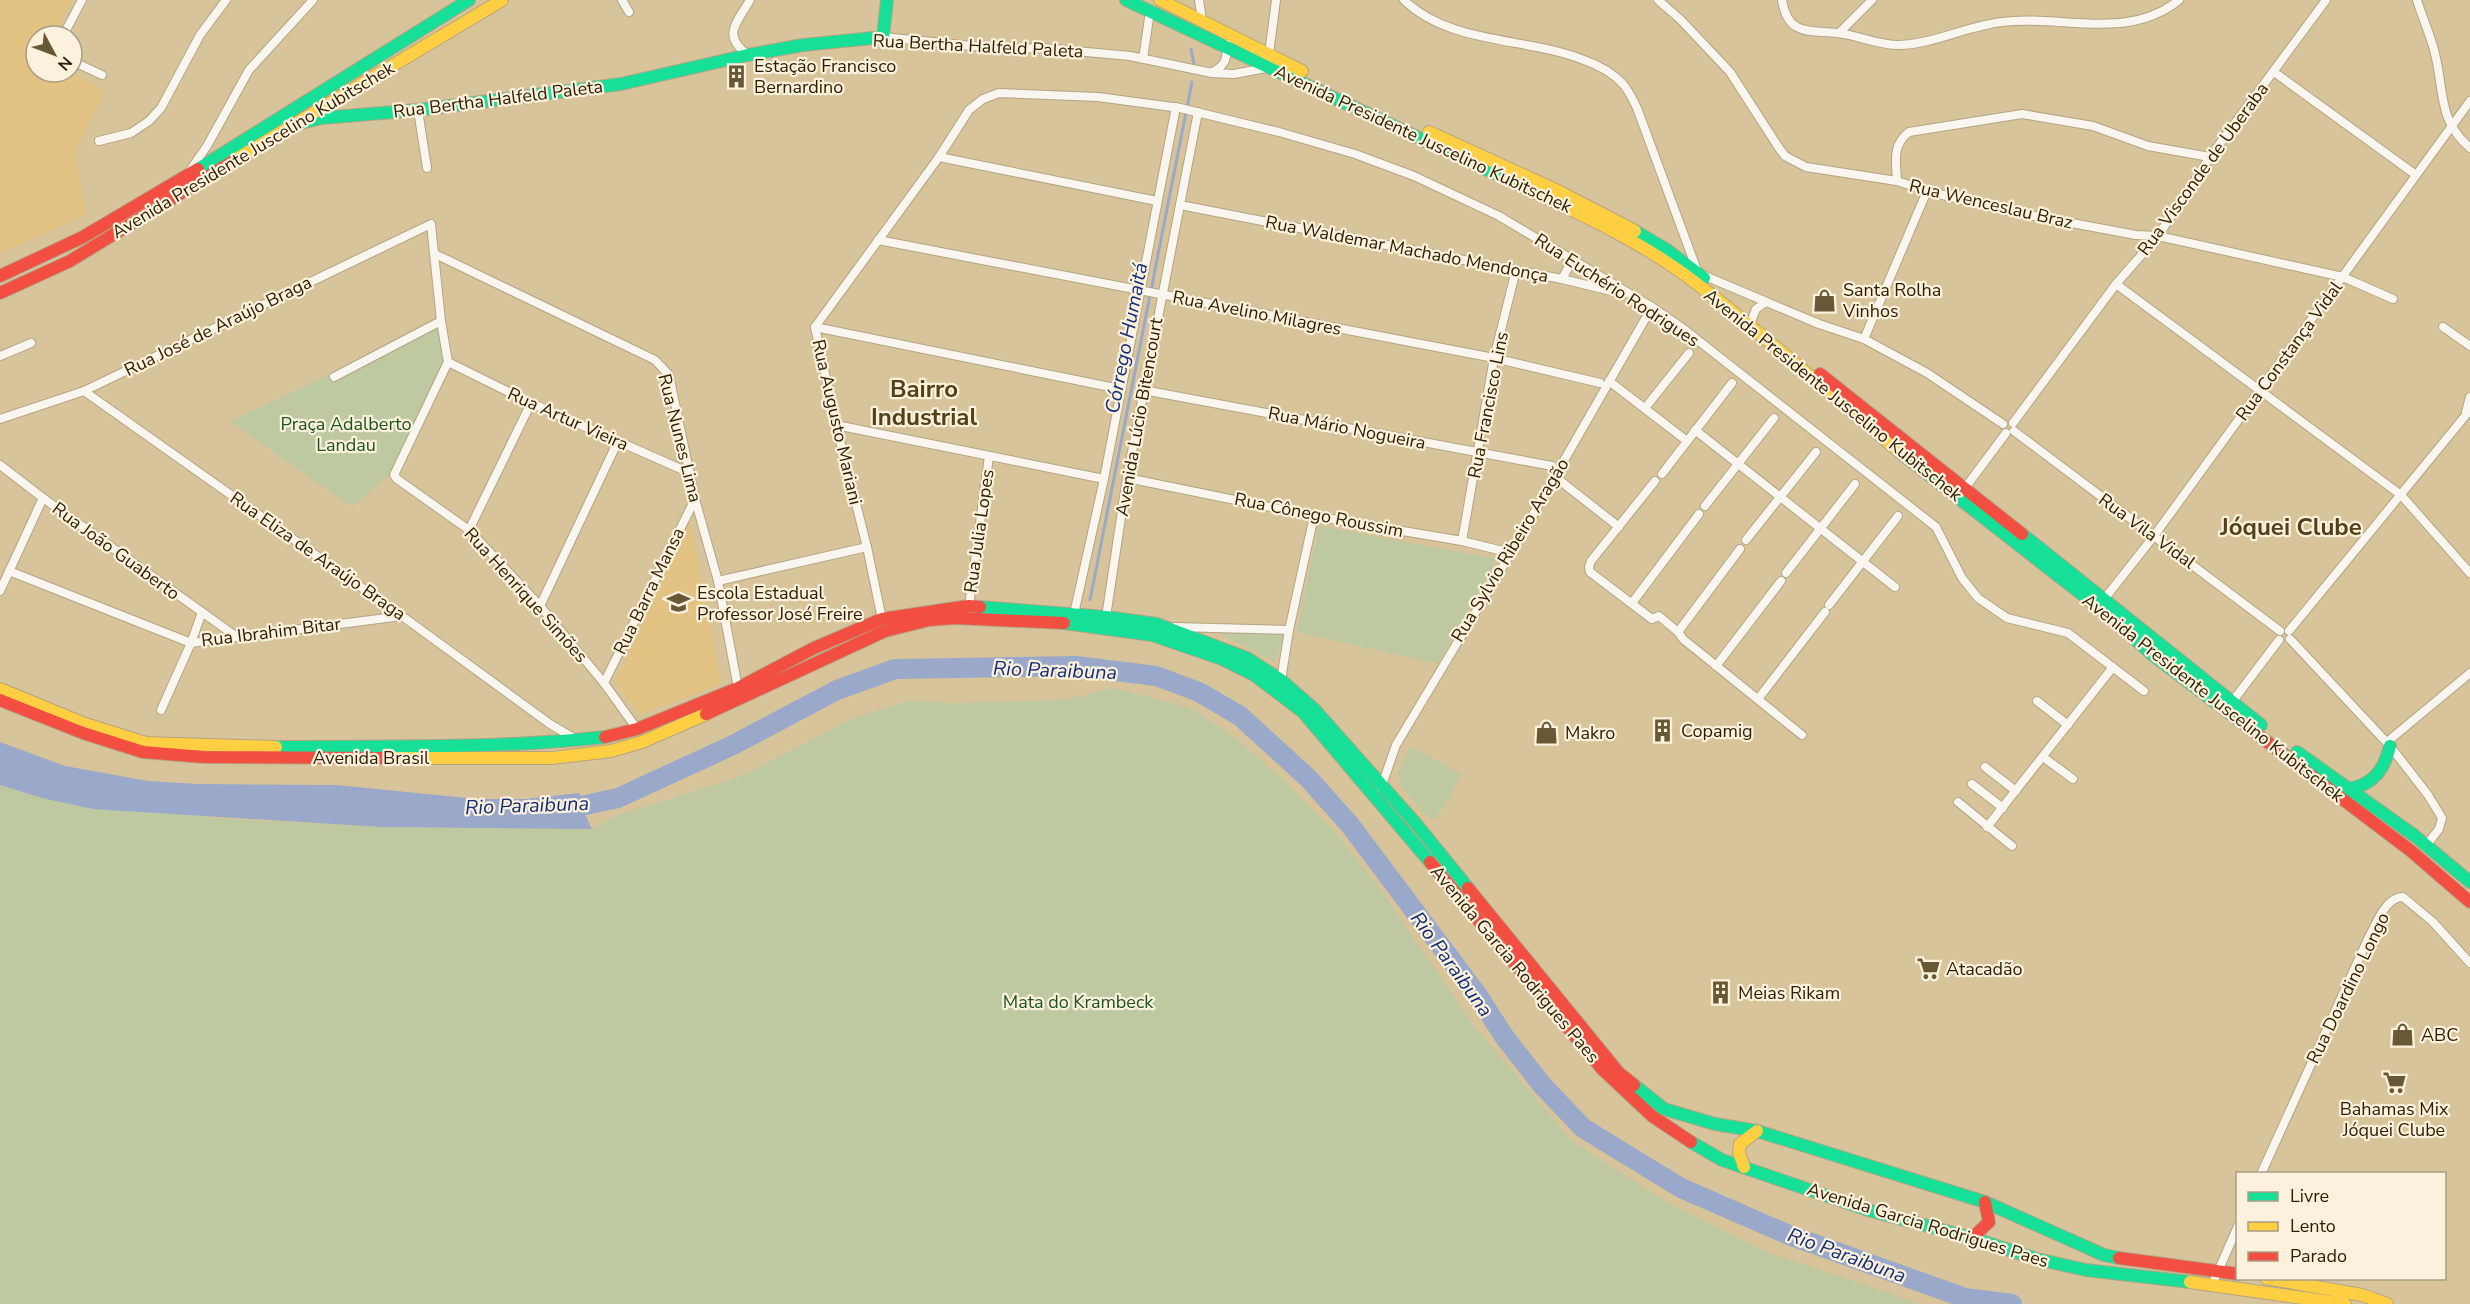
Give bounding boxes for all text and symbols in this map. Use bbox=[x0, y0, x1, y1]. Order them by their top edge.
north arrow bbox=[24, 24, 84, 84]
street label: Rua Bertha Halfeld Paleta bbox=[872, 28, 1084, 64]
text: N bbox=[52, 51, 77, 75]
place label: Estação Francisco Bernardino bbox=[754, 54, 896, 99]
street label: Avenida Presidente Juscelino Kubitschek bbox=[107, 55, 400, 244]
street label: Avenida Presidente Juscelino Kubitschek bbox=[1270, 59, 1577, 219]
building icon: Estação Francisco Bernardino bbox=[723, 63, 749, 89]
street label: Rua Bertha Halfeld Paleta bbox=[392, 74, 604, 124]
street label: Rua Visconde de Uberaba bbox=[2132, 78, 2274, 260]
street label: Rua Wenceslau Braz bbox=[1907, 173, 2075, 235]
street label: Rua Waldemar Machado Mendonça bbox=[1263, 210, 1551, 288]
street label: Rua Euchério Rodrigues bbox=[1530, 228, 1704, 352]
water label: Córrego Humaitá bbox=[1099, 260, 1154, 416]
street label: Rua José de Araújo Braga bbox=[120, 270, 316, 382]
street label: Rua Constança Vidal bbox=[2230, 276, 2348, 426]
place label: Santa Rolha Vinhos bbox=[1842, 278, 1941, 323]
street label: Avenida Presidente Juscelino Kubitschek bbox=[1699, 283, 1968, 507]
street label: Rua Avelino Milagres bbox=[1170, 285, 1344, 341]
shop icon: Santa Rolha Vinhos bbox=[1812, 287, 1838, 313]
street label: Avenida Lúcio Bitencourt bbox=[1110, 315, 1168, 518]
street label: Rua Francisco Lins bbox=[1462, 330, 1514, 480]
street label: Rua Augusto Mariani bbox=[806, 337, 868, 507]
street label: Rua Nunes Lima bbox=[652, 371, 708, 505]
district label: Bairro Industrial bbox=[871, 373, 977, 433]
street label: Rua Artur Vieira bbox=[504, 382, 632, 456]
street label: Rua Mário Nogueira bbox=[1266, 401, 1428, 455]
park label: Praça Adalberto Landau bbox=[280, 412, 412, 457]
street label: Rua Sylvio Ribeiro Aragão bbox=[1446, 454, 1574, 646]
street label: Rua Julia Lopes bbox=[958, 468, 1000, 594]
street label: Rua Eliza de Araújo Braga bbox=[225, 486, 411, 626]
street label: Rua Cônego Roussim bbox=[1232, 487, 1406, 543]
street label: Rua Vila Vidal bbox=[2094, 488, 2201, 575]
street label: Rua João Guaberto bbox=[47, 497, 185, 605]
district label: Jóquei Clube bbox=[2219, 511, 2362, 543]
street label: Rua Henrique Simões bbox=[459, 522, 593, 668]
street label: Rua Barra Mansa bbox=[608, 524, 690, 658]
place label: Escola Estadual Professor José Freire bbox=[697, 581, 863, 626]
street label: Avenida Presidente Juscelino Kubitschek bbox=[2077, 588, 2349, 808]
school or university icon: Escola Estadual Professor José Freire bbox=[666, 590, 692, 616]
street label: Rua Ibrahim Bitar bbox=[200, 611, 343, 652]
water label: Rio Paraibuna bbox=[992, 655, 1118, 686]
building icon: Copamig bbox=[1650, 718, 1676, 744]
place label: Copamig bbox=[1681, 719, 1753, 743]
shop icon: Makro bbox=[1534, 720, 1560, 746]
place label: Makro bbox=[1565, 721, 1615, 745]
street label: Avenida Brasil bbox=[313, 746, 430, 770]
water label: Rio Paraibuna bbox=[464, 790, 590, 821]
street label: Avenida Garcia Rodrigues Paes bbox=[1425, 860, 1605, 1068]
water label: Rio Paraibuna bbox=[1404, 906, 1499, 1022]
street label: Rua Doardino Longo bbox=[2301, 908, 2395, 1068]
supermarket icon: Atacadão bbox=[1915, 956, 1941, 982]
place label: Atacadão bbox=[1946, 957, 2023, 981]
building icon: Meias Rikam bbox=[1707, 980, 1733, 1006]
place label: Meias Rikam bbox=[1738, 981, 1840, 1005]
park label: Mata do Krambeck bbox=[1003, 990, 1154, 1014]
shop icon: ABC bbox=[2390, 1022, 2416, 1048]
place label: ABC bbox=[2421, 1023, 2458, 1047]
supermarket icon: Bahamas Mix Jóquei Clube bbox=[2381, 1070, 2407, 1096]
place label: Bahamas Mix Jóquei Clube bbox=[2340, 1097, 2449, 1142]
legend bbox=[2236, 1172, 2446, 1280]
street label: Avenida Garcia Rodrigues Paes bbox=[1804, 1177, 2052, 1273]
text: Livre bbox=[2290, 1184, 2329, 1208]
text: Lento bbox=[2290, 1214, 2336, 1238]
water label: Rio Paraibuna bbox=[1784, 1222, 1910, 1289]
text: Parado bbox=[2290, 1244, 2347, 1268]

